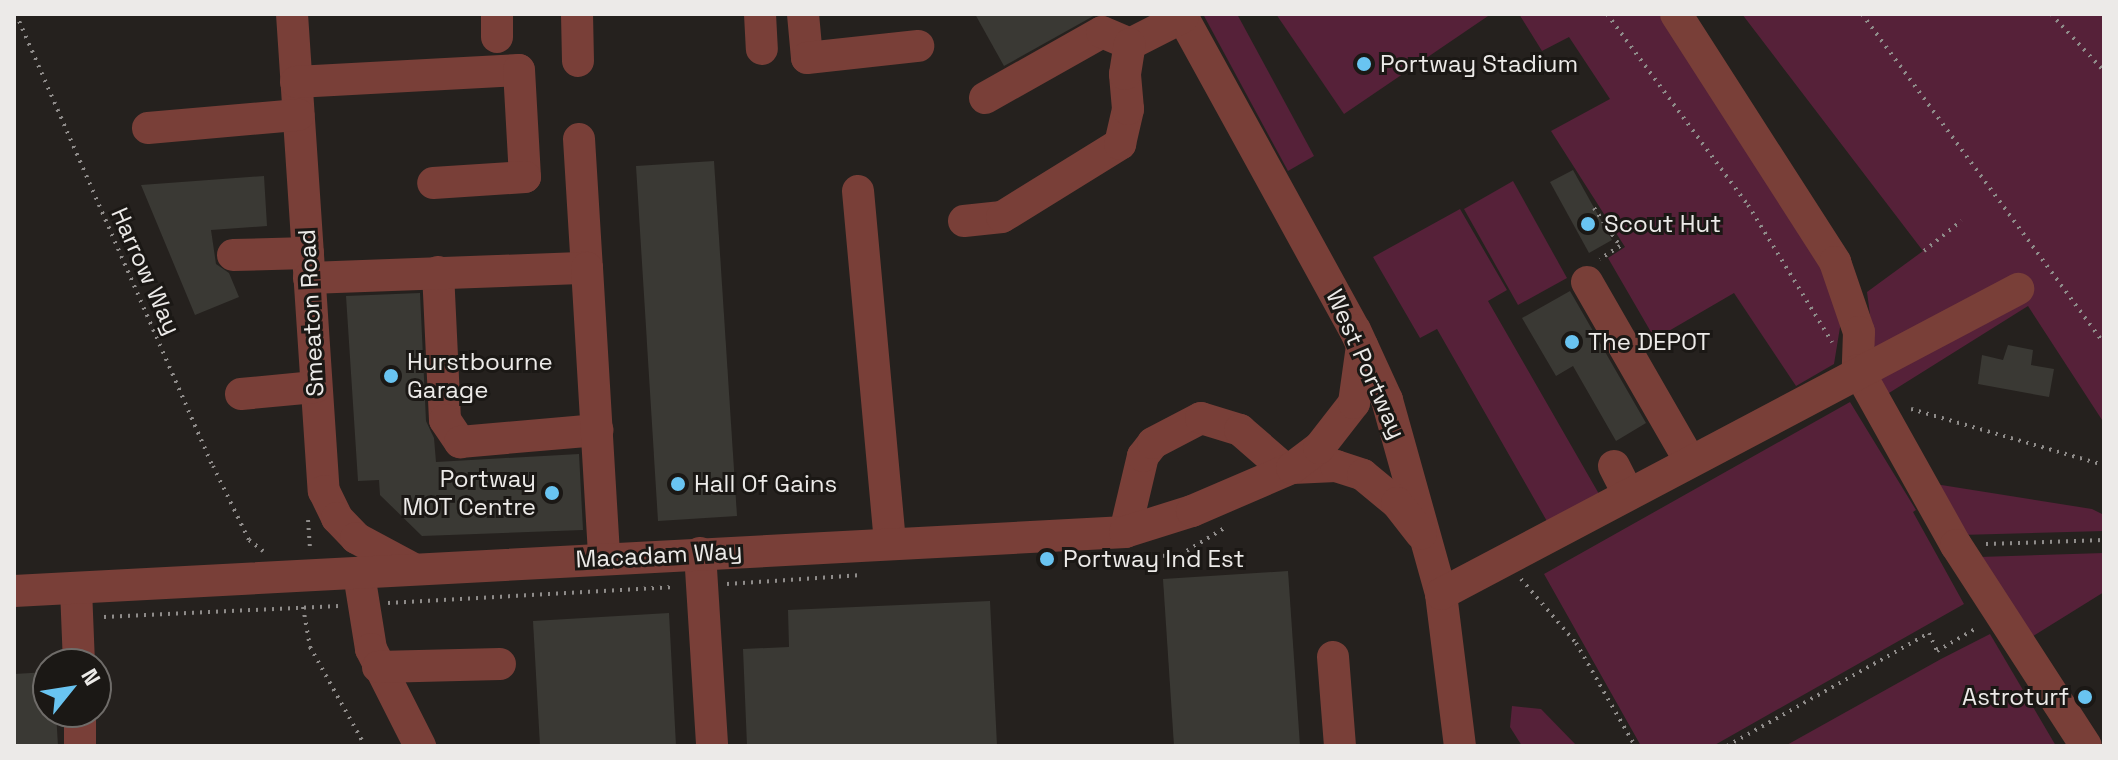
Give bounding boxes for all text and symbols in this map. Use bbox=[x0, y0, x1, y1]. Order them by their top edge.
place label: Portway Stadium bbox=[1380, 50, 1578, 78]
marker: Portway Stadium bbox=[1355, 55, 1373, 73]
street label: Harrow Way bbox=[105, 203, 187, 339]
place label: Scout Hut bbox=[1604, 210, 1721, 238]
marker: Scout Hut bbox=[1579, 215, 1597, 233]
street label: Smeaton Road bbox=[292, 228, 330, 398]
street label: West Portway bbox=[1320, 285, 1412, 443]
place label: The DEPOT bbox=[1588, 328, 1710, 356]
marker: The DEPOT bbox=[1563, 333, 1581, 351]
place label: Hurstbourne Garage bbox=[407, 348, 553, 404]
marker: Hurstbourne Garage bbox=[382, 367, 400, 385]
place label: Portway MOT Centre bbox=[402, 465, 536, 521]
place label: Hall Of Gains bbox=[694, 470, 837, 498]
marker: Hall Of Gains bbox=[669, 475, 687, 493]
marker: Portway MOT Centre bbox=[543, 484, 561, 502]
street label: Macadam Way bbox=[575, 536, 743, 574]
place label: Portway Ind Est bbox=[1063, 545, 1244, 573]
marker: Portway Ind Est bbox=[1038, 550, 1056, 568]
north arrow bbox=[32, 648, 112, 728]
text: N bbox=[75, 664, 107, 690]
place label: Astroturf bbox=[1962, 683, 2069, 711]
marker: Astroturf bbox=[2076, 688, 2094, 706]

